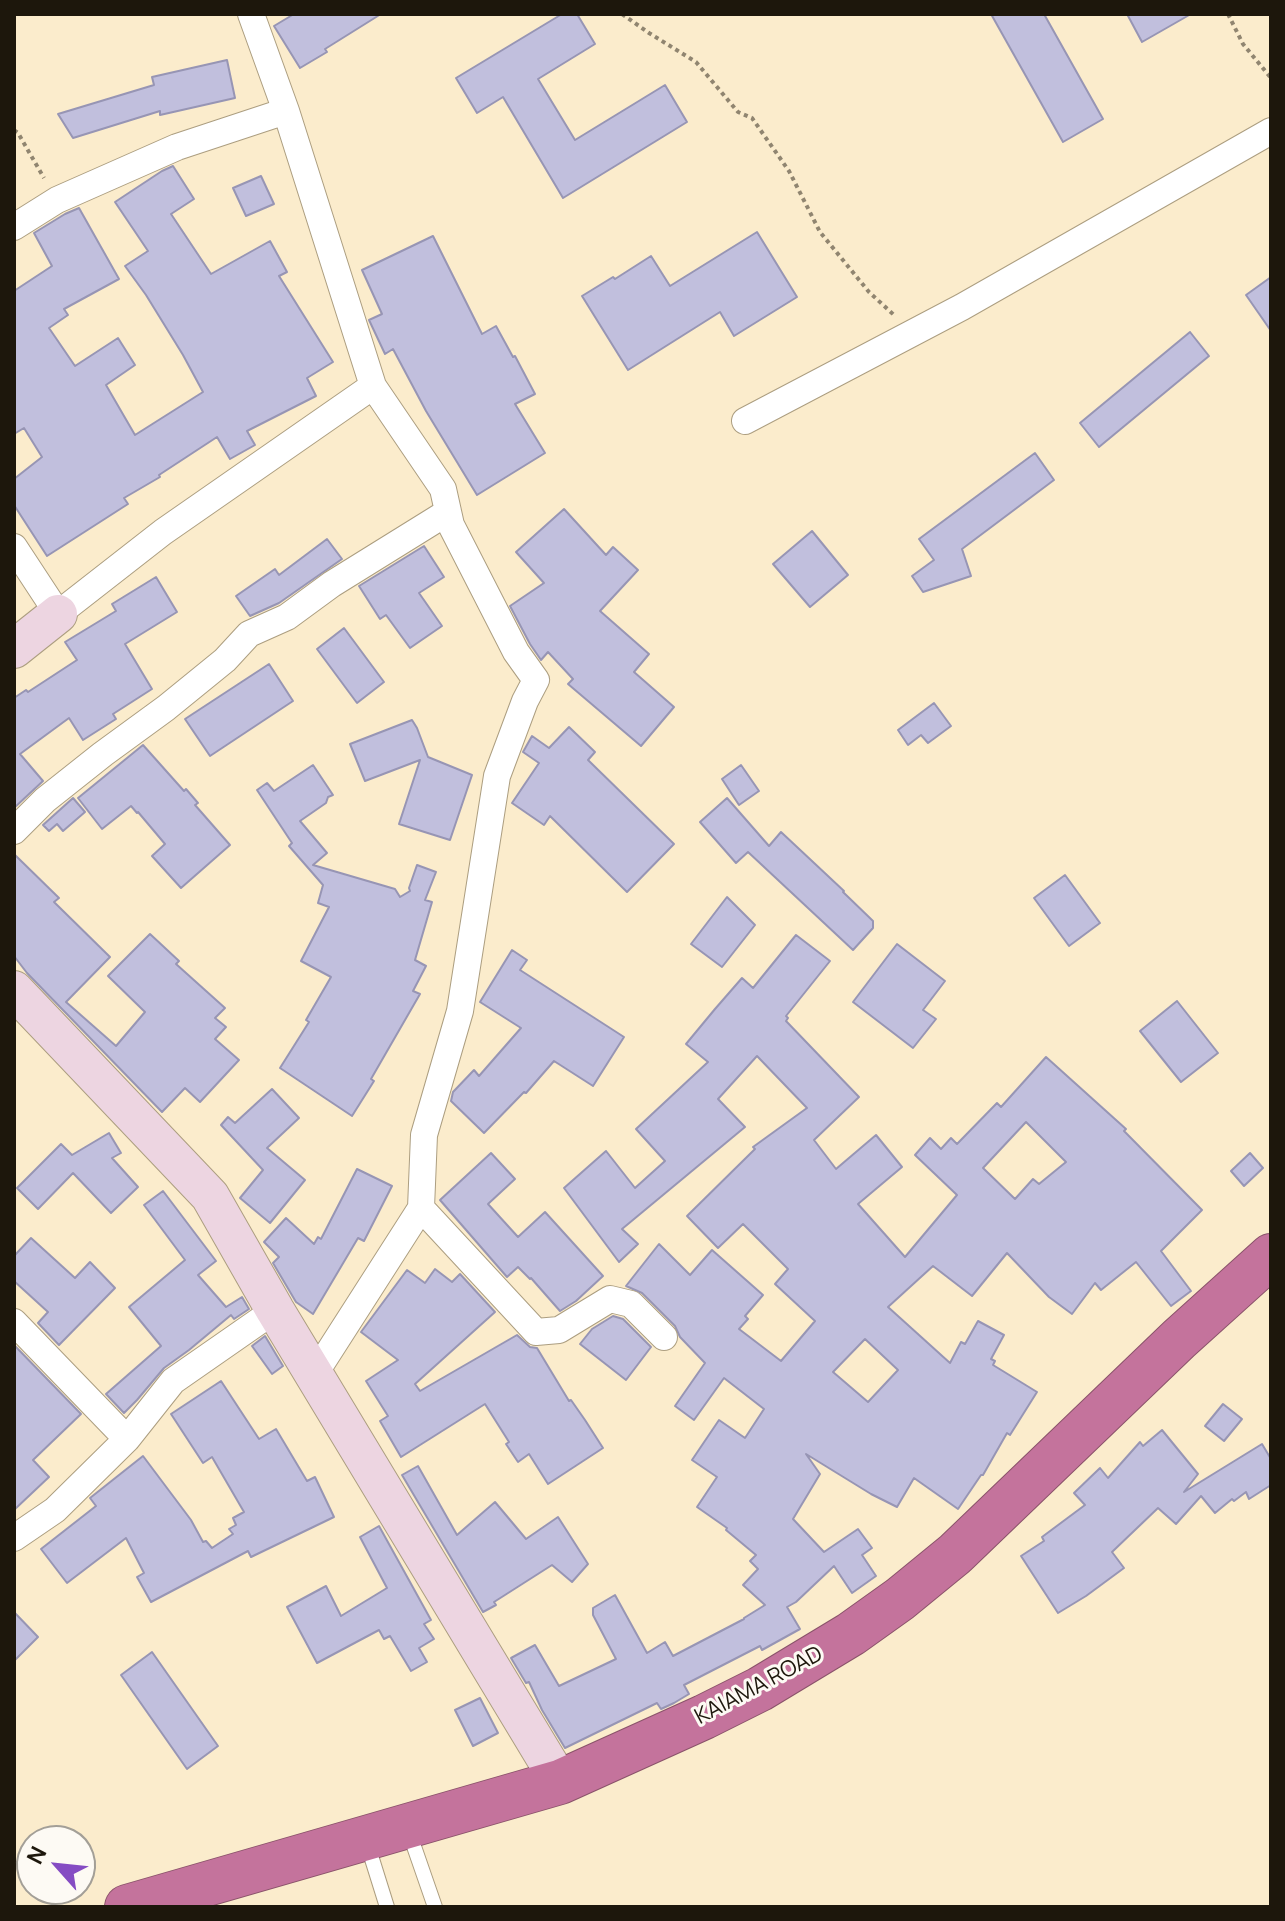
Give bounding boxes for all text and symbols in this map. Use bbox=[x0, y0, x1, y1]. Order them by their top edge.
street label: KAIAMA ROAD bbox=[691, 1641, 827, 1731]
north arrow bbox=[16, 1825, 96, 1905]
text: N bbox=[19, 1841, 53, 1869]

